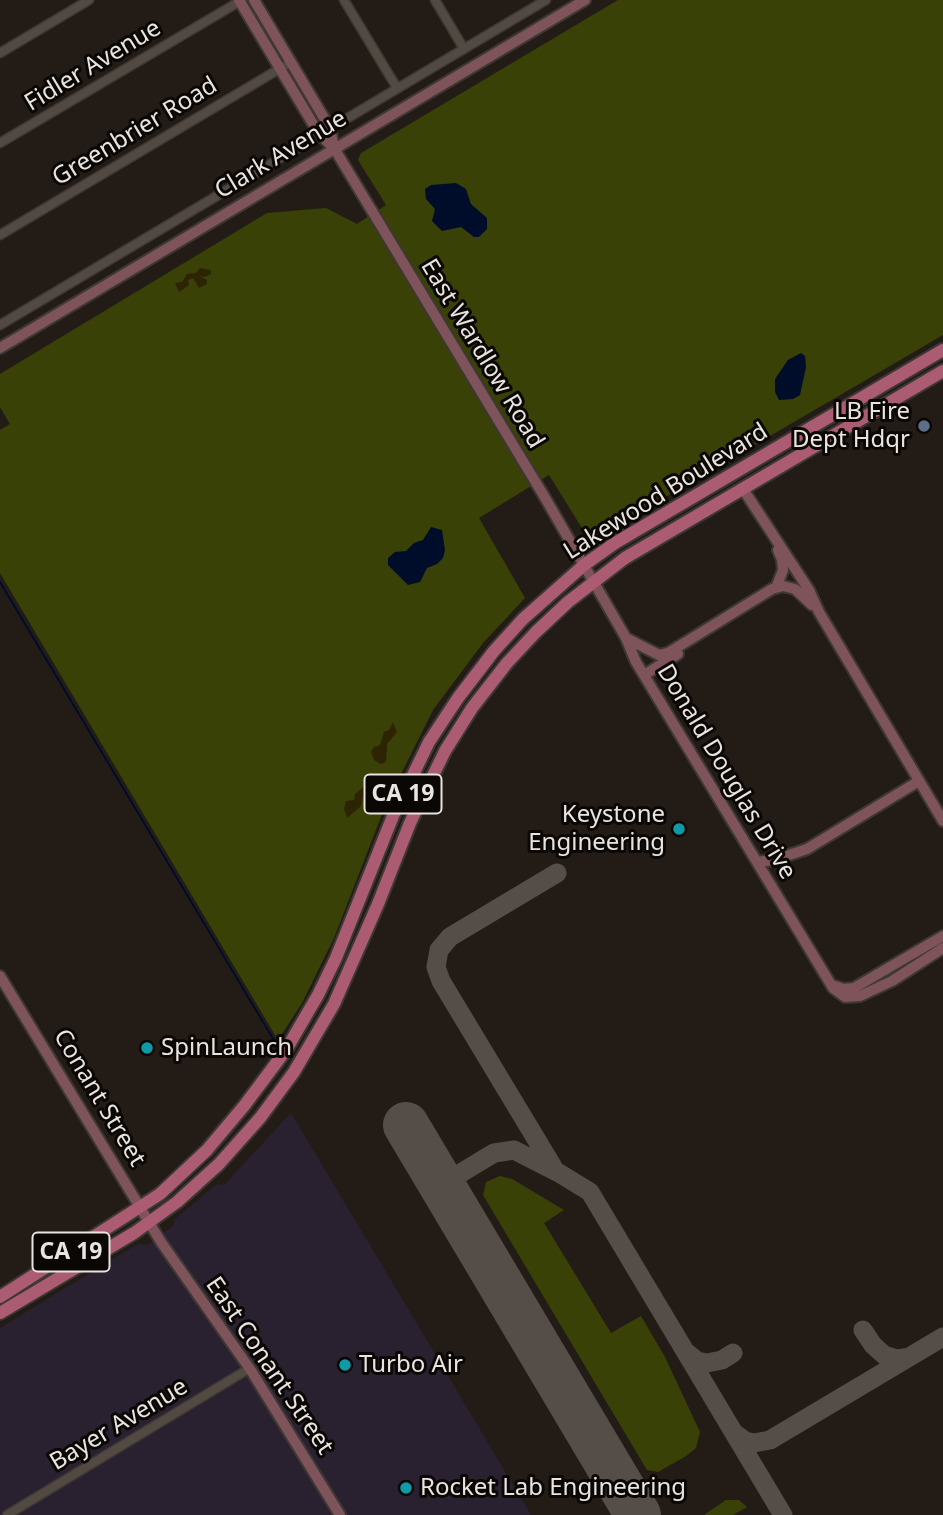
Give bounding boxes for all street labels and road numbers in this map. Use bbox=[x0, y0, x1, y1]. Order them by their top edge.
street label: Fidler Avenue bbox=[20, 14, 166, 118]
street label: Greenbrier Road bbox=[47, 71, 223, 193]
street label: Clark Avenue bbox=[210, 105, 352, 205]
street label: East Wardlow Road bbox=[414, 254, 550, 454]
street label: Lakewood Boulevard bbox=[559, 418, 773, 566]
street label: Donald Douglas Drive bbox=[650, 659, 802, 885]
road number: CA 19 bbox=[364, 774, 442, 814]
street label: Conant Street bbox=[47, 1024, 151, 1172]
road number: CA 19 bbox=[32, 1232, 110, 1272]
street label: East Conant Street bbox=[199, 1272, 339, 1460]
street label: Bayer Avenue bbox=[45, 1373, 193, 1477]

